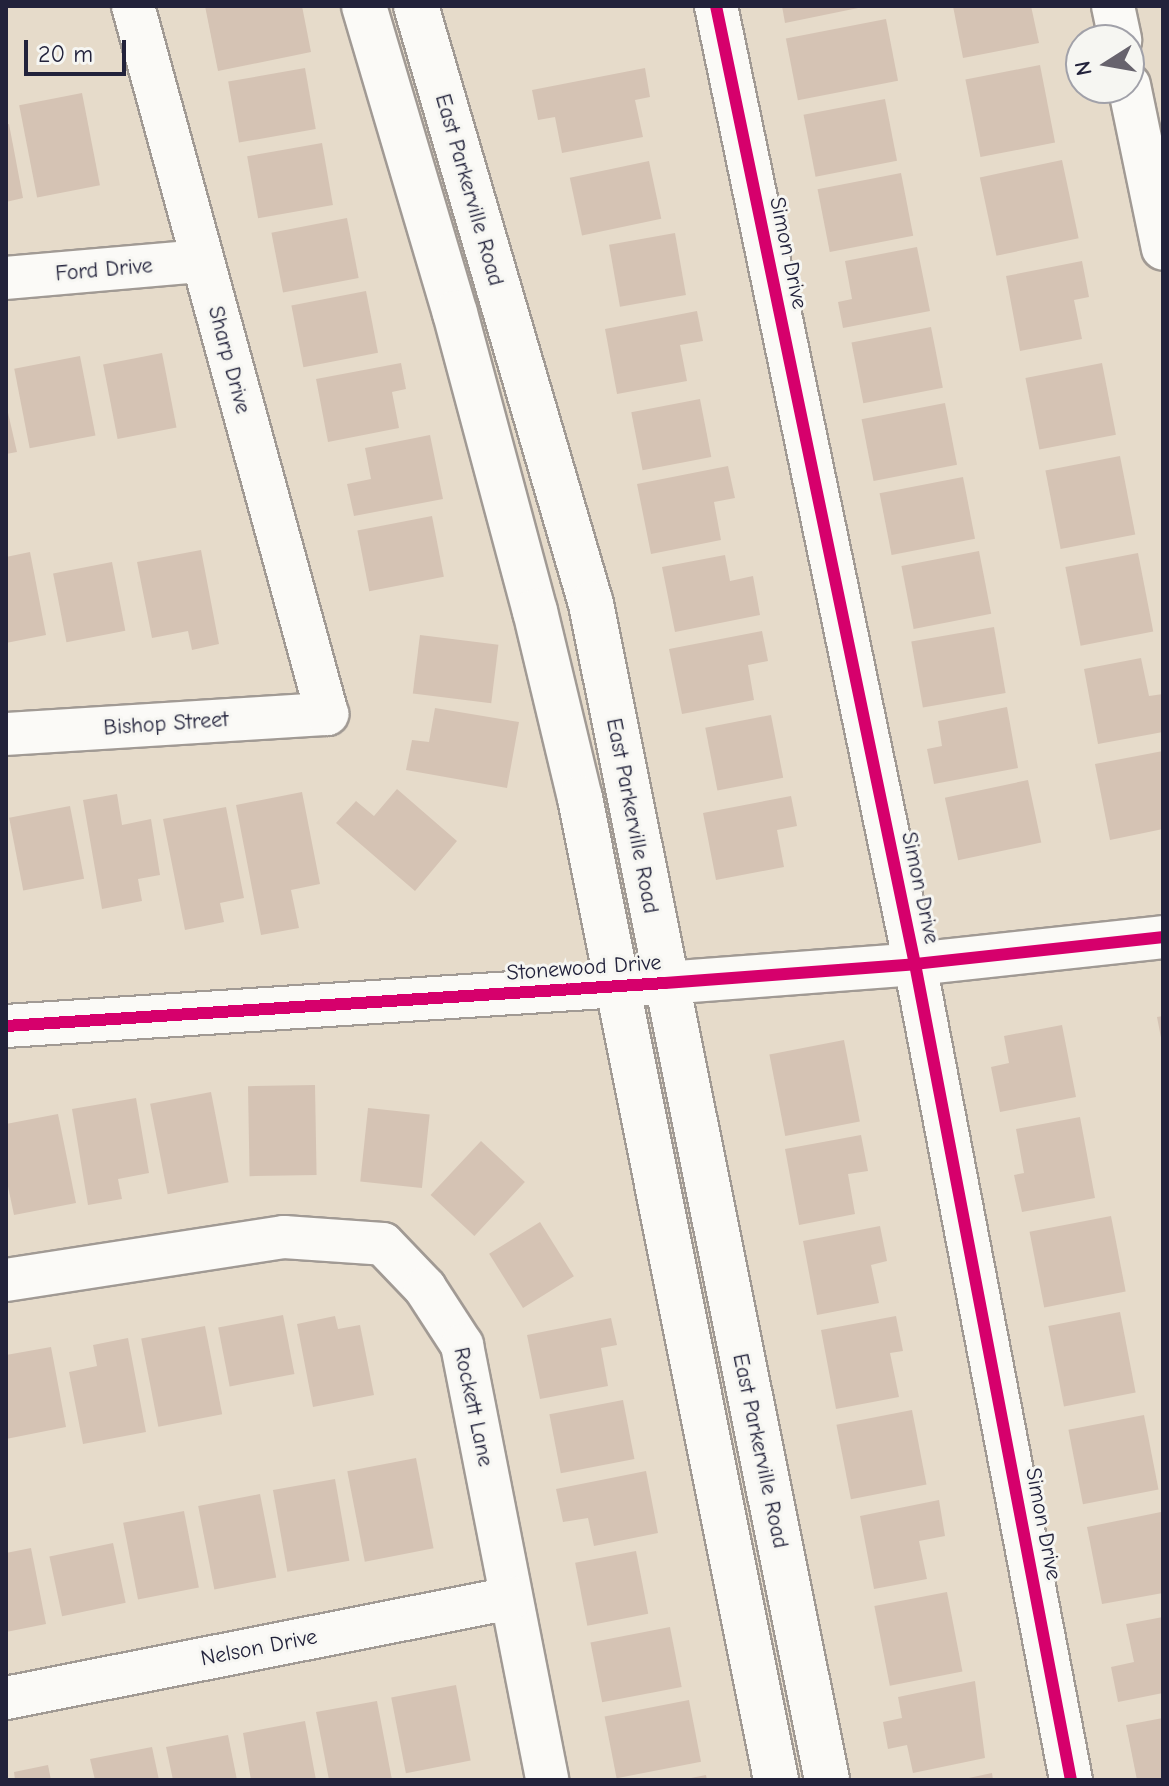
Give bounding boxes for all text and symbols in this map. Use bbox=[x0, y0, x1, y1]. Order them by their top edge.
scale bar bbox=[28, 24, 130, 74]
north arrow bbox=[1065, 24, 1145, 104]
text: 20 m bbox=[38, 40, 93, 68]
text: N bbox=[1069, 59, 1098, 78]
street label: East Parkerville Road bbox=[429, 91, 509, 289]
street label: Simon Drive bbox=[763, 195, 813, 311]
street label: Ford Drive bbox=[54, 253, 154, 287]
street label: Sharp Drive bbox=[202, 303, 256, 417]
street label: Bishop Street bbox=[103, 706, 229, 742]
street label: East Parkerville Road bbox=[600, 716, 664, 916]
street label: Simon Drive bbox=[895, 830, 945, 946]
street label: Stonewood Drive bbox=[506, 949, 662, 987]
street label: Rockett Lane bbox=[447, 1345, 499, 1469]
street label: East Parkerville Road bbox=[726, 1351, 794, 1551]
street label: Simon Drive bbox=[1019, 1466, 1067, 1582]
street label: Nelson Drive bbox=[199, 1624, 319, 1672]

